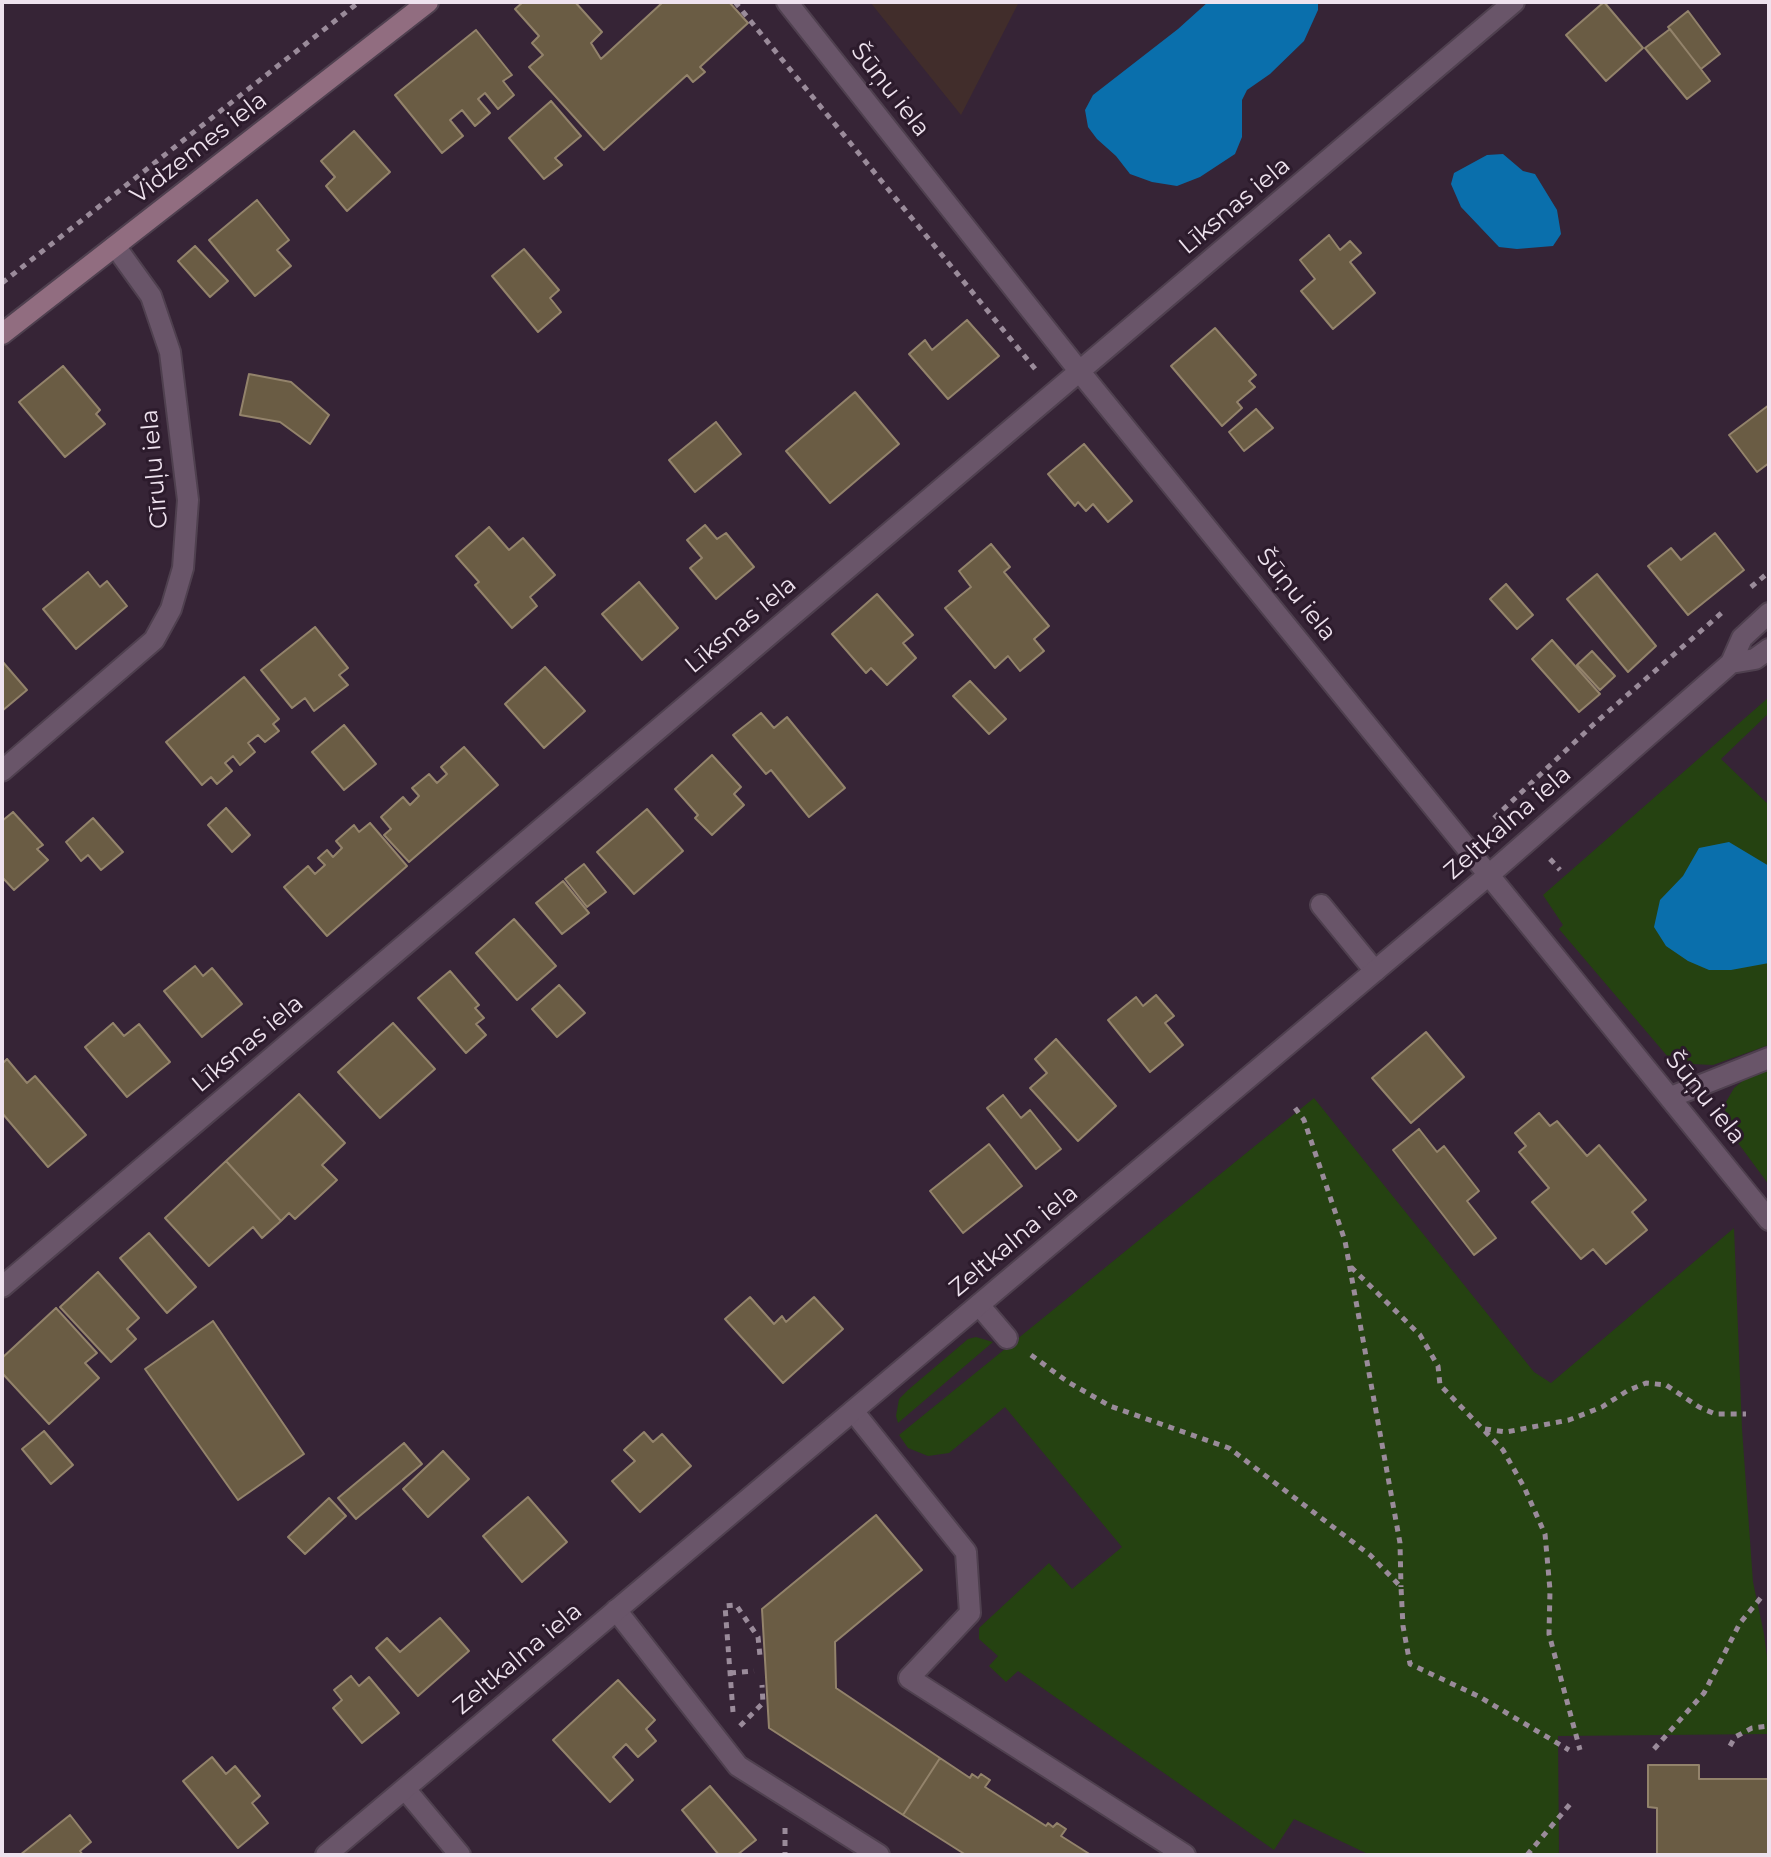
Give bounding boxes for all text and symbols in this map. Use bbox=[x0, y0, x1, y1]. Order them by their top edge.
street label: Šūņu iela bbox=[844, 37, 936, 143]
street label: Vidzemes iela bbox=[125, 86, 273, 210]
street label: Līksnas iela bbox=[1174, 151, 1296, 261]
street label: Cīruļu iela bbox=[135, 408, 175, 530]
street label: Šūņu iela bbox=[1250, 543, 1342, 647]
street label: Līksnas iela bbox=[680, 570, 802, 680]
street label: Zeltkalna iela bbox=[1439, 760, 1577, 886]
street label: Līksnas iela bbox=[187, 989, 309, 1099]
street label: Šūņu iela bbox=[1659, 1046, 1751, 1150]
street label: Zeltkalna iela bbox=[944, 1179, 1084, 1303]
street label: Zeltkalna iela bbox=[448, 1597, 588, 1721]

